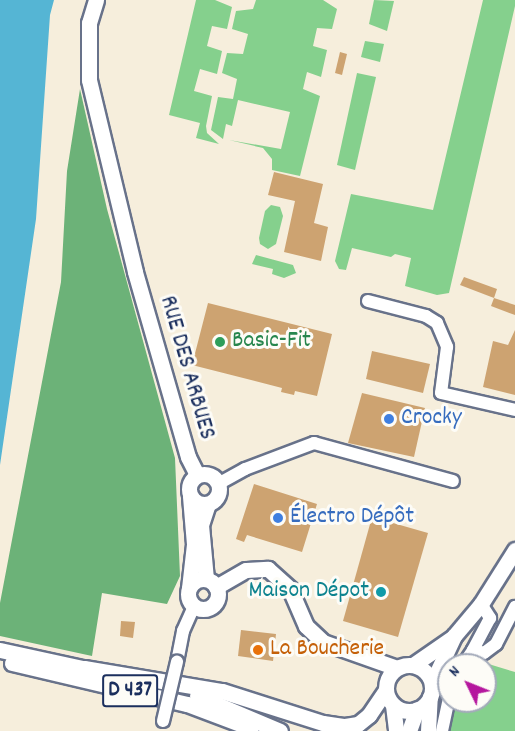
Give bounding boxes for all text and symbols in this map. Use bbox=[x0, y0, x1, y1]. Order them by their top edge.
street label: RUE DES ARBUES bbox=[152, 293, 220, 443]
place label: Basic-Fit bbox=[232, 328, 311, 356]
marker: Basic-Fit bbox=[213, 335, 227, 349]
place label: Crocky bbox=[401, 405, 462, 433]
marker: Crocky bbox=[382, 412, 396, 426]
place label: Électro Dépôt bbox=[290, 504, 414, 532]
marker: Électro Dépôt bbox=[271, 511, 285, 525]
place label: Maison Dépot bbox=[249, 578, 369, 606]
marker: Maison Dépot bbox=[374, 585, 388, 599]
place label: La Boucherie bbox=[270, 636, 384, 664]
marker: La Boucherie bbox=[251, 643, 265, 657]
north arrow bbox=[437, 653, 497, 713]
text: N bbox=[444, 661, 466, 682]
road number: D 437 bbox=[102, 672, 158, 710]

